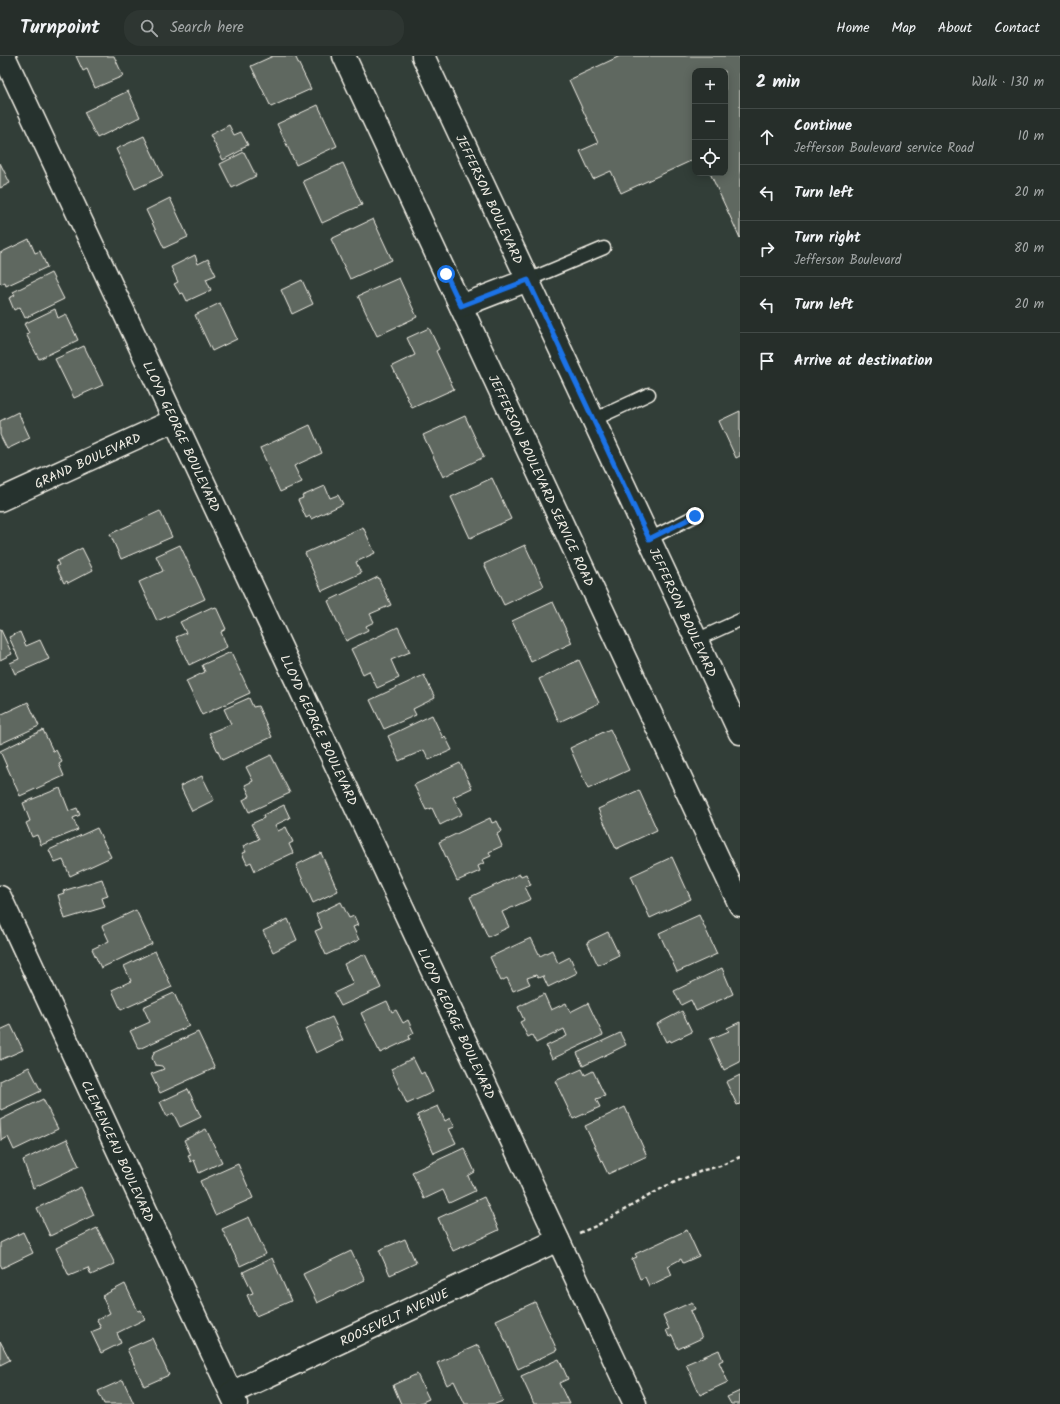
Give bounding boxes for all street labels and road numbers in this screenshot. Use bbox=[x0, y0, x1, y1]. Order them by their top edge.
street label: JEFFERSON BOULEVARD bbox=[449, 131, 528, 268]
street label: LLOYD GEORGE BOULEVARD bbox=[136, 358, 225, 516]
street label: JEFFERSON BOULEVARD SERVICE ROAD bbox=[482, 371, 599, 590]
street label: GRAND BOULEVARD bbox=[31, 428, 145, 495]
street label: JEFFERSON BOULEVARD bbox=[643, 544, 721, 681]
street label: LLOYD GEORGE BOULEVARD bbox=[274, 651, 363, 810]
street label: LLOYD GEORGE BOULEVARD bbox=[411, 945, 500, 1103]
street label: CLEMENCEAU BOULEVARD bbox=[75, 1077, 159, 1226]
street label: ROOSEVELT AVENUE bbox=[337, 1283, 453, 1353]

